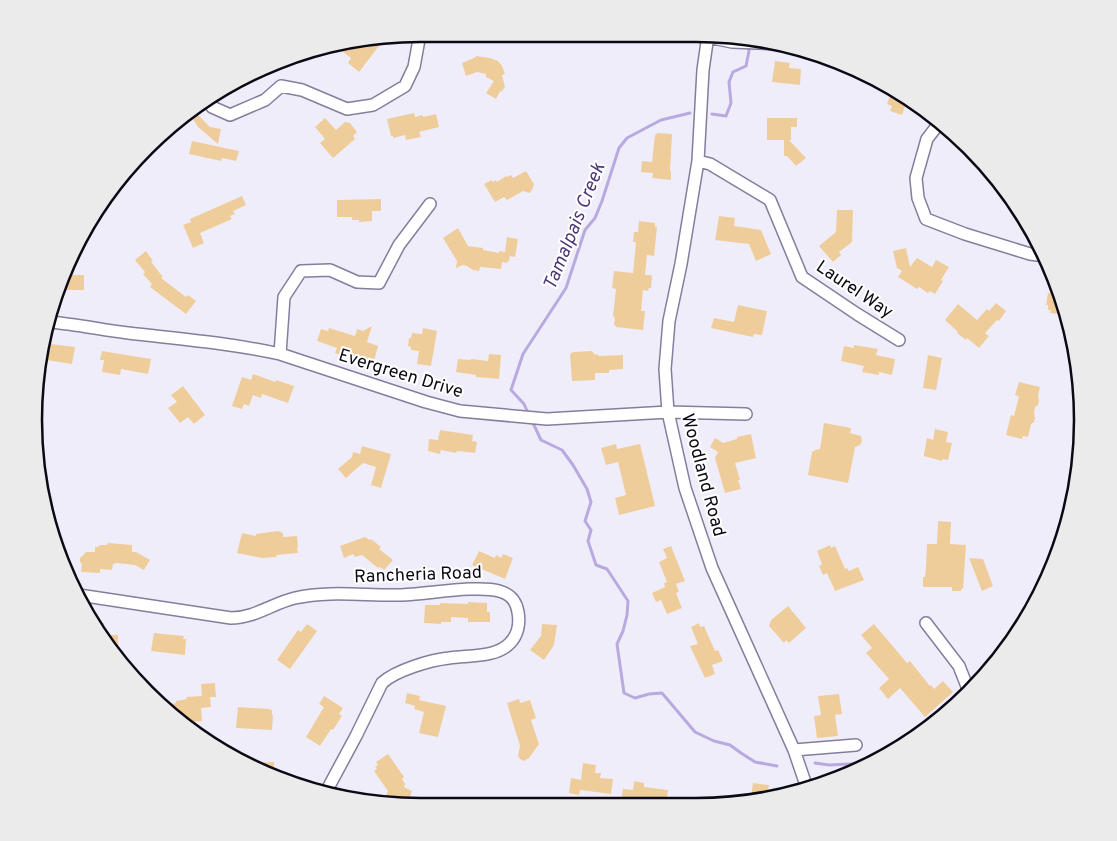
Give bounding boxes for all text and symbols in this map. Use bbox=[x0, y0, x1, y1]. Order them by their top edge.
water label: Tamalpais Creek bbox=[538, 159, 611, 294]
street label: Laurel Way bbox=[811, 256, 897, 324]
street label: Evergreen Drive bbox=[335, 345, 466, 404]
street label: Woodland Road bbox=[675, 411, 730, 539]
street label: Rancheria Road bbox=[354, 562, 482, 589]

